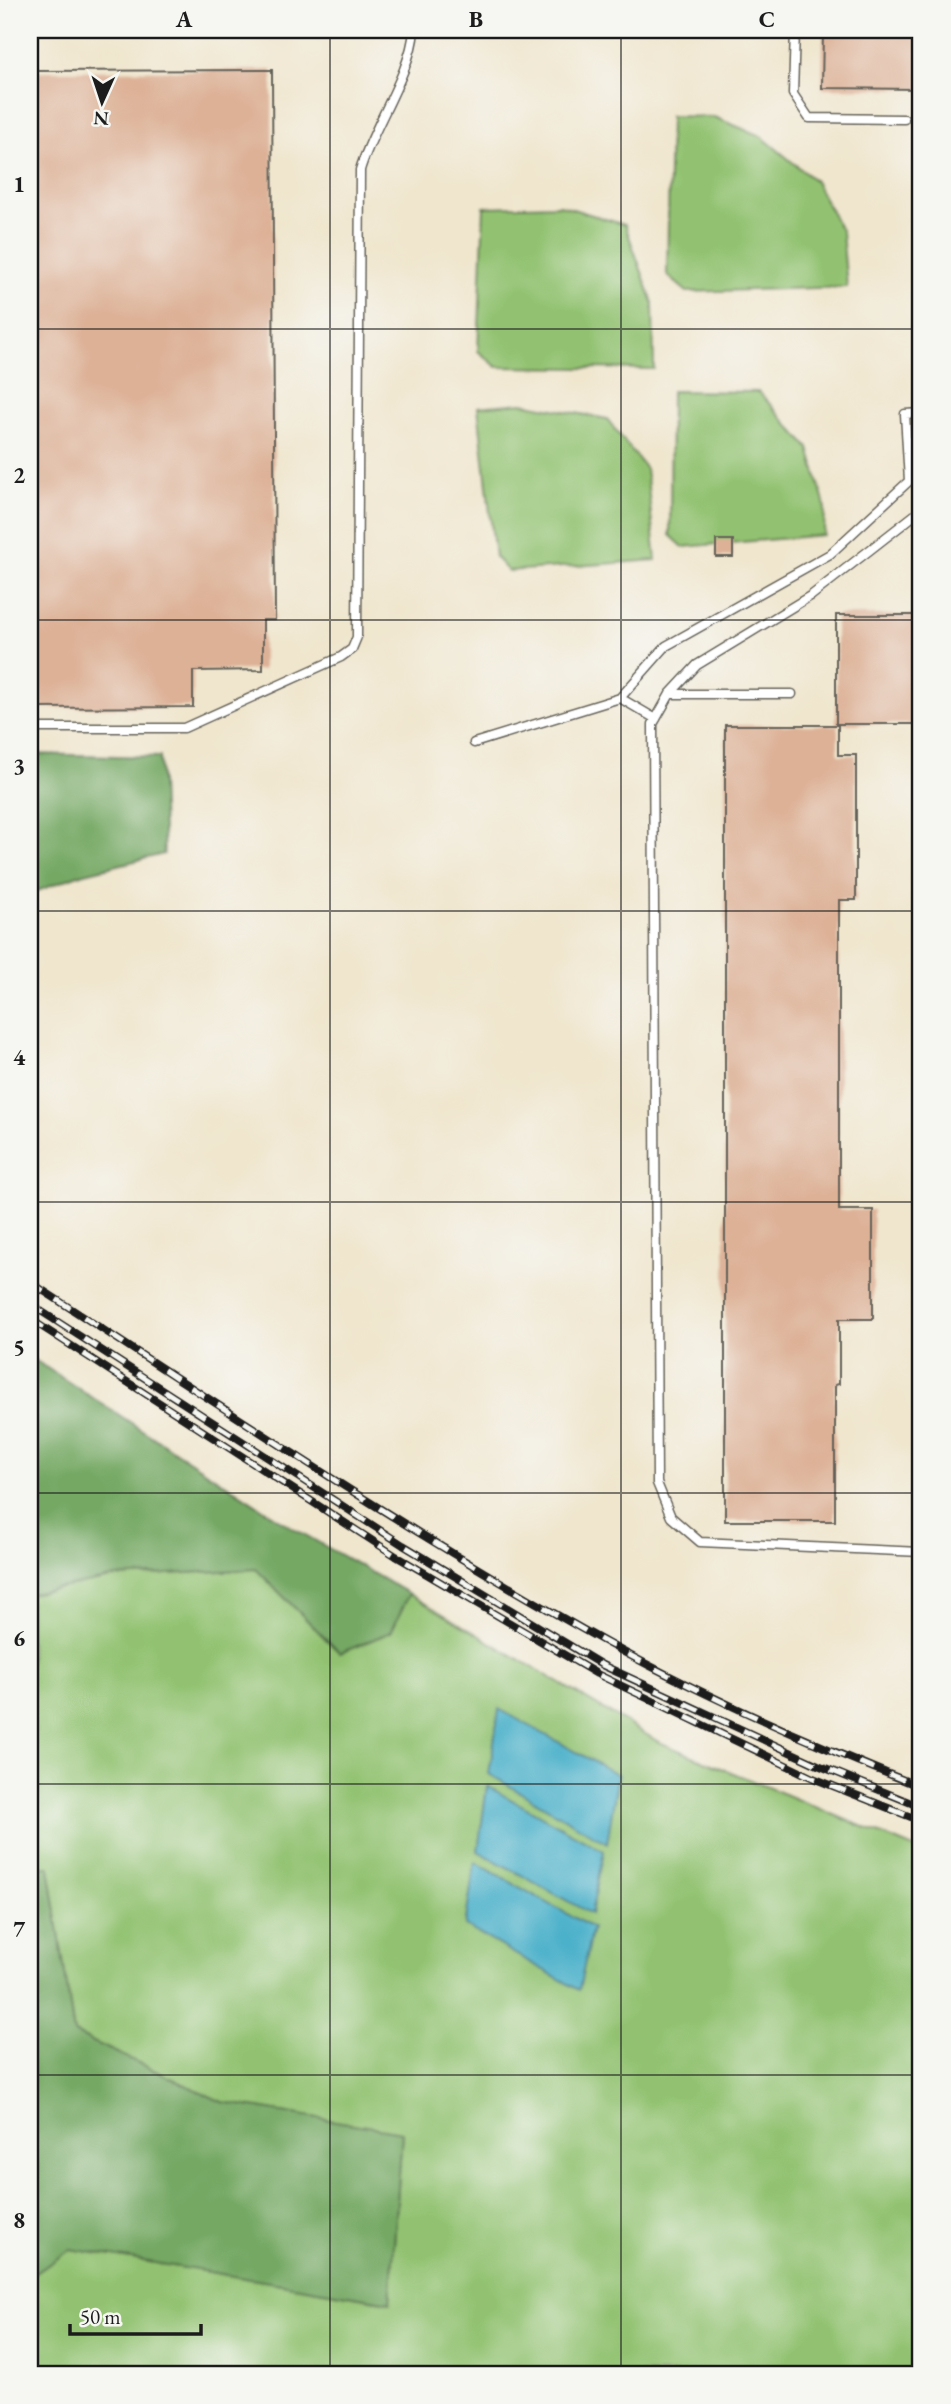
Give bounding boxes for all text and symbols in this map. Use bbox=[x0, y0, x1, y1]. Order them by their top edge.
text: A bbox=[175, 4, 193, 34]
text: B bbox=[469, 4, 483, 34]
text: C bbox=[759, 4, 775, 34]
north arrow bbox=[66, 66, 136, 136]
text: N bbox=[92, 106, 109, 131]
text: 1 bbox=[13, 169, 25, 199]
text: 2 bbox=[13, 460, 25, 490]
text: 3 bbox=[13, 751, 25, 781]
text: 4 bbox=[13, 1042, 26, 1072]
text: 5 bbox=[13, 1332, 25, 1362]
text: 6 bbox=[13, 1623, 25, 1653]
text: 7 bbox=[13, 1914, 26, 1944]
text: 8 bbox=[13, 2205, 25, 2235]
scale bar bbox=[70, 2292, 201, 2336]
text: 50 m bbox=[80, 2303, 121, 2330]

